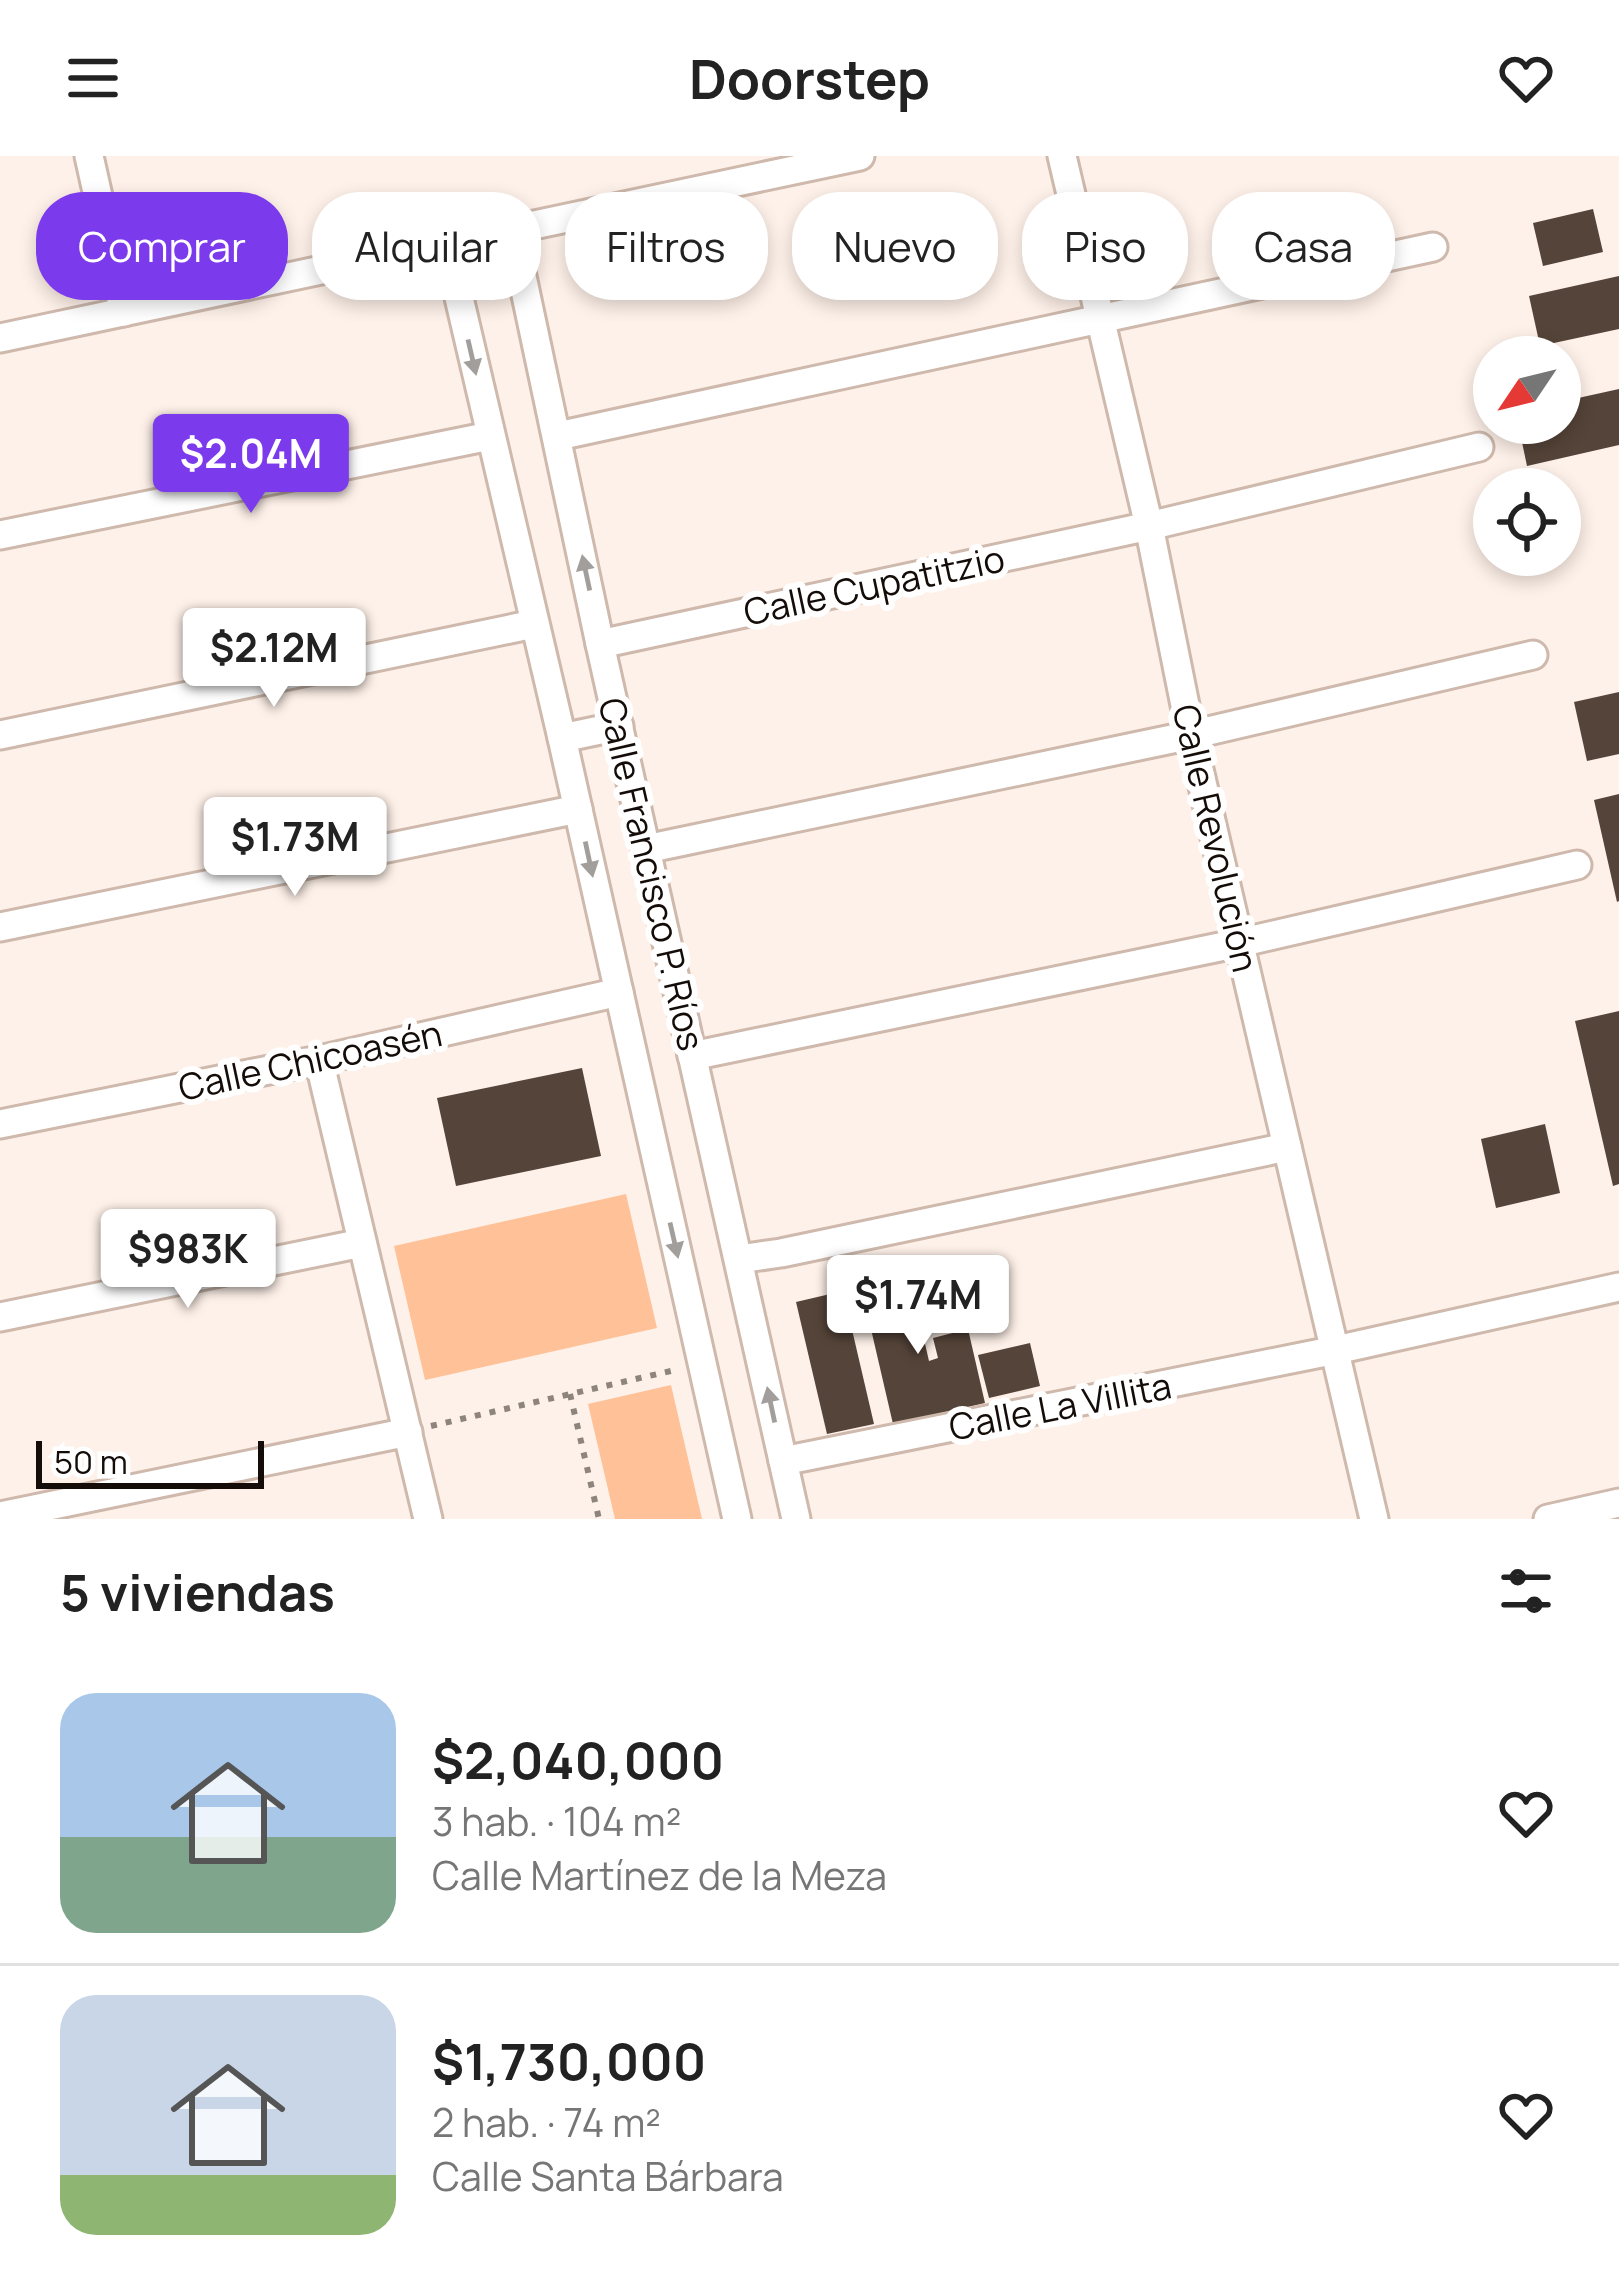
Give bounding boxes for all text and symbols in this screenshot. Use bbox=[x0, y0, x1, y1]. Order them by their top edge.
text: Doorstep bbox=[689, 41, 930, 115]
icon: menu bbox=[60, 45, 126, 111]
icon: heart bbox=[1493, 45, 1559, 111]
chip: Comprar bbox=[36, 192, 288, 300]
chip: Alquilar bbox=[312, 192, 541, 300]
chip: Filtros bbox=[565, 192, 768, 300]
chip: Nuevo bbox=[792, 192, 998, 300]
chip: Piso bbox=[1022, 192, 1188, 300]
chip: Casa bbox=[1212, 192, 1395, 300]
north arrow bbox=[1473, 336, 1581, 444]
map controls bbox=[1473, 336, 1581, 576]
one-way arrow bbox=[463, 338, 482, 375]
pin: $2.04M bbox=[153, 414, 349, 516]
text: $2.04M bbox=[180, 426, 322, 480]
button: locate bbox=[1473, 468, 1581, 576]
street label: Calle Cupatitzio bbox=[739, 533, 1009, 637]
one-way arrow bbox=[576, 554, 595, 591]
pin: $2.12M bbox=[176, 608, 372, 710]
text: $2.12M bbox=[210, 620, 338, 674]
street label: Calle Francisco P. Ríos bbox=[588, 693, 716, 1055]
street label: Calle Revolución bbox=[1161, 700, 1271, 976]
pin: $1.73M bbox=[197, 797, 393, 899]
text: $1.73M bbox=[231, 809, 359, 863]
one-way arrow bbox=[581, 840, 600, 878]
street label: Calle Chicoasén bbox=[174, 1008, 446, 1112]
pin: $983K bbox=[104, 1209, 272, 1311]
text: $983K bbox=[128, 1221, 248, 1275]
one-way arrow bbox=[666, 1221, 685, 1259]
pin: $1.74M bbox=[820, 1255, 1016, 1357]
text: $1.74M bbox=[854, 1267, 982, 1321]
street label: Calle La Villita bbox=[945, 1360, 1175, 1452]
one-way arrow bbox=[760, 1385, 779, 1423]
scale bar bbox=[36, 1435, 264, 1488]
text: 50 m bbox=[54, 1439, 128, 1484]
text: 5 viviendas bbox=[60, 1557, 335, 1626]
icon: filters bbox=[1493, 1558, 1559, 1624]
text: $2,040,000 bbox=[432, 1725, 724, 1794]
icon: home bbox=[156, 1741, 300, 1885]
icon: heart bbox=[1493, 1780, 1559, 1846]
text: 3 hab. · 104 m² bbox=[432, 1794, 681, 1848]
text: Calle Martínez de la Meza bbox=[432, 1848, 887, 1902]
text: $1,730,000 bbox=[432, 2026, 706, 2095]
icon: home bbox=[156, 2043, 300, 2187]
icon: heart bbox=[1493, 2082, 1559, 2148]
text: 2 hab. · 74 m² bbox=[432, 2095, 661, 2149]
text: Calle Santa Bárbara bbox=[432, 2149, 784, 2203]

